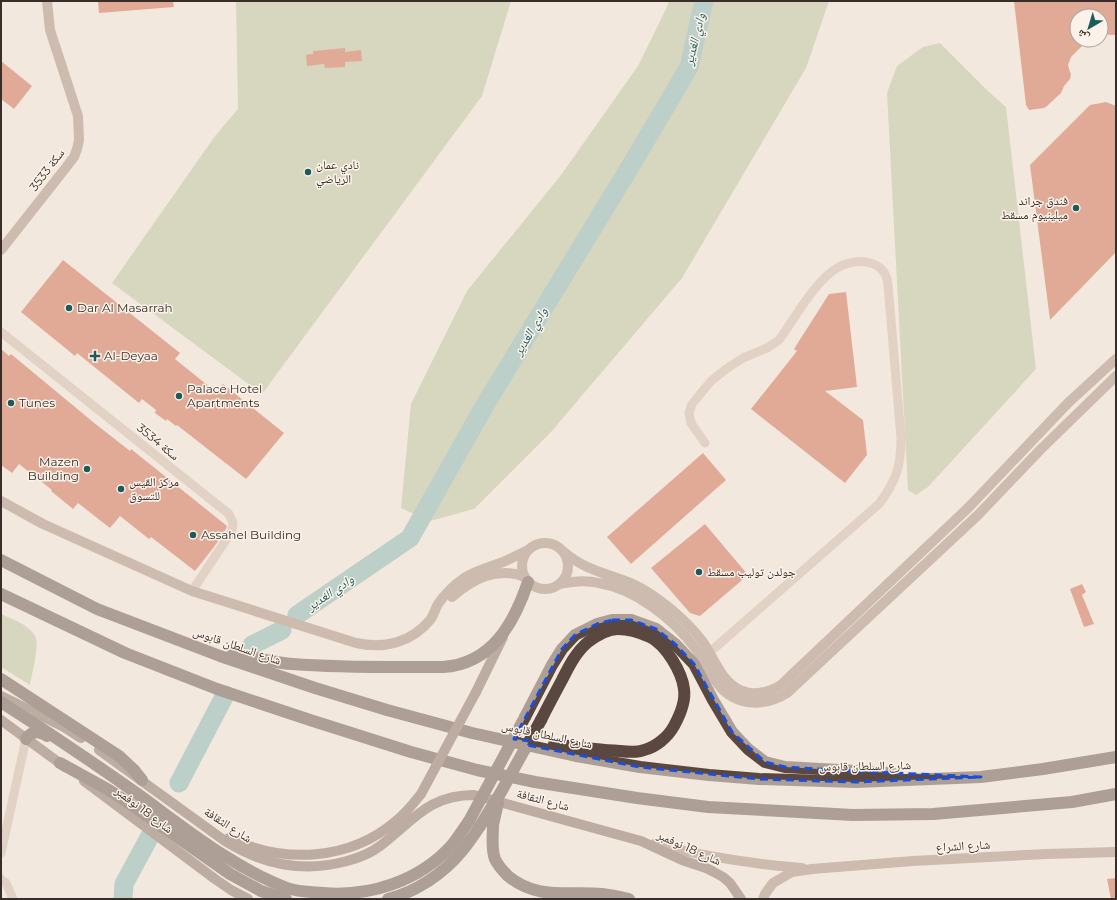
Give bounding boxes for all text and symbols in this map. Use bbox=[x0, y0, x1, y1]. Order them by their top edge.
north arrow bbox=[1069, 8, 1109, 48]
water label: وادي الغدير bbox=[680, 11, 711, 68]
text: ش bbox=[1074, 26, 1092, 45]
street label: سكة 3533 bbox=[26, 146, 67, 194]
place label: نادي عمان الرياضي bbox=[316, 157, 359, 189]
marker: نادي عمان الرياضي bbox=[303, 167, 313, 177]
place label: فندق جراند ميلينيوم مسقط bbox=[1001, 193, 1068, 223]
marker: فندق جراند ميلينيوم مسقط bbox=[1071, 203, 1081, 213]
place label: Dar Al Masarrah bbox=[77, 300, 173, 315]
marker: Dar Al Masarrah bbox=[64, 303, 74, 313]
water label: وادي الغدير bbox=[509, 304, 553, 360]
place label: Al-Deyaa bbox=[104, 348, 158, 363]
marker: Al-Deyaa bbox=[89, 350, 101, 362]
place label: Palace Hotel Apartments bbox=[187, 381, 262, 410]
marker: Palace Hotel Apartments bbox=[174, 391, 184, 401]
place label: Tunes bbox=[19, 395, 55, 410]
marker: Tunes bbox=[6, 398, 16, 408]
street label: سكة 3534 bbox=[134, 420, 183, 463]
place label: Mazen Building bbox=[28, 454, 79, 483]
marker: Mazen Building bbox=[82, 464, 92, 474]
place label: مركز القيس للتسوق bbox=[129, 474, 179, 503]
marker: مركز القيس للتسوق bbox=[116, 484, 126, 494]
place label: Assahel Building bbox=[201, 527, 301, 542]
marker: Assahel Building bbox=[188, 530, 198, 540]
place label: جولدن توليب مسقط bbox=[707, 564, 796, 579]
marker: جولدن توليب مسقط bbox=[694, 567, 704, 577]
water label: وادي الغدير bbox=[303, 571, 358, 617]
street label: شارع السلطان قابوس bbox=[191, 623, 283, 669]
street label: شارع السلطان قابوس bbox=[500, 718, 594, 752]
street label: شارع السلطان قابوس bbox=[819, 757, 911, 775]
street label: شارع 18 نوفمبر bbox=[111, 782, 176, 837]
street label: شارع الثقافة bbox=[515, 785, 571, 815]
street label: شارع الثقافة bbox=[201, 804, 255, 846]
street label: شارع 18 نوفمبر bbox=[654, 826, 724, 869]
street label: شارع الشراع bbox=[935, 837, 991, 855]

